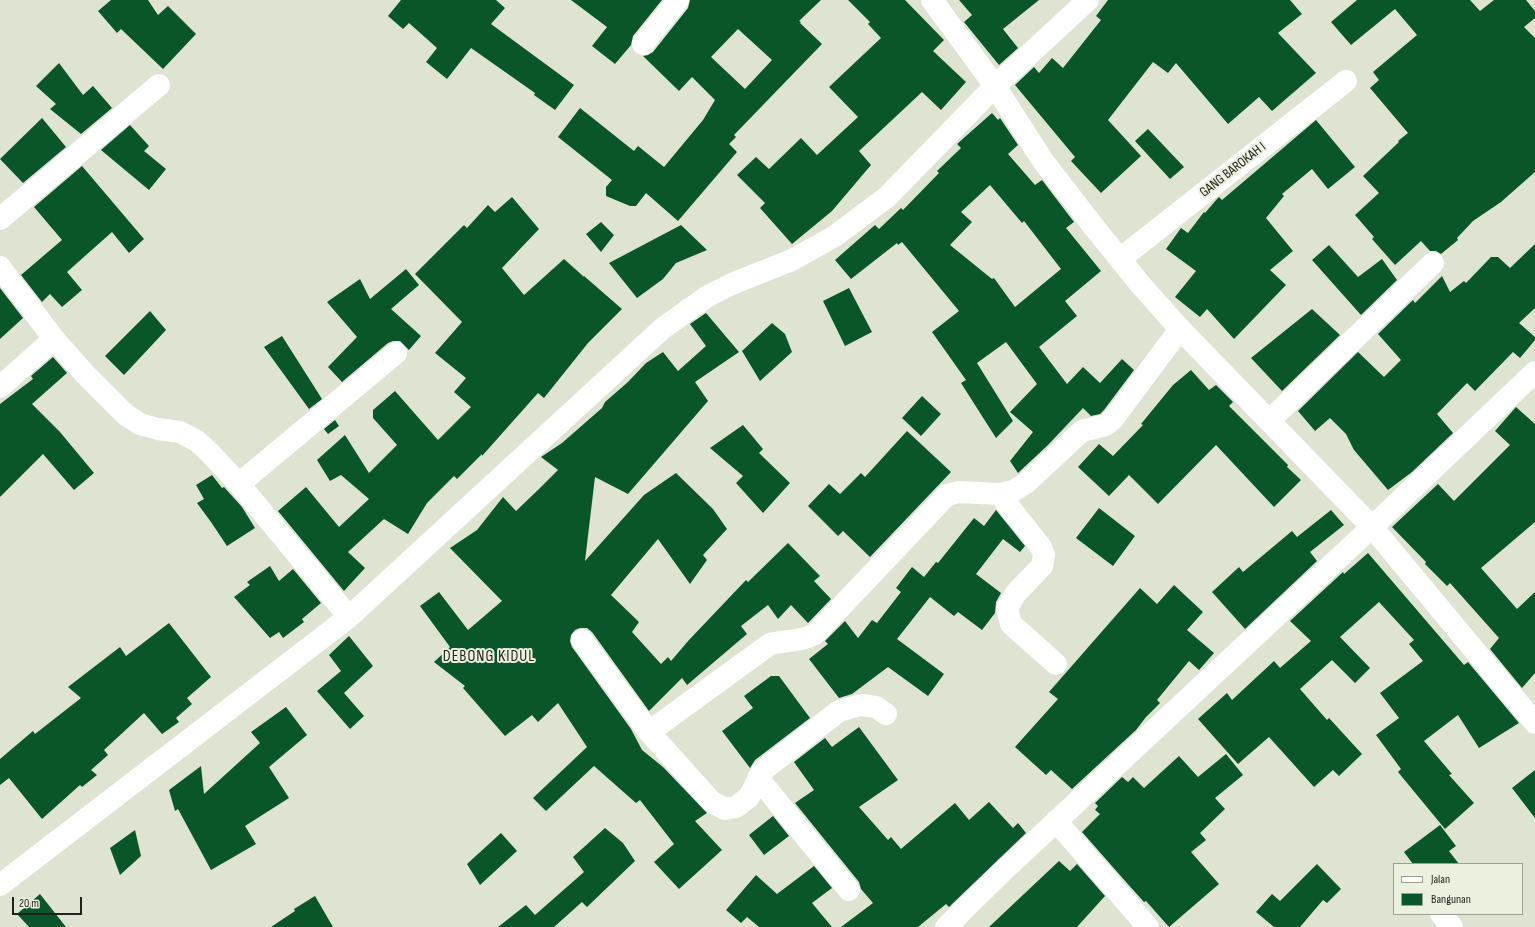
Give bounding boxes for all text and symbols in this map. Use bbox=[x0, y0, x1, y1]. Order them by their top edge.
street label: GANG BAROKAH I bbox=[1197, 139, 1269, 201]
district label: DEBONG KIDUL bbox=[443, 647, 535, 667]
legend bbox=[1393, 863, 1523, 915]
text: Jalan bbox=[1431, 872, 1450, 887]
scale bar bbox=[14, 889, 84, 915]
text: Bangunan bbox=[1431, 892, 1471, 907]
text: 20 m bbox=[19, 896, 39, 911]

